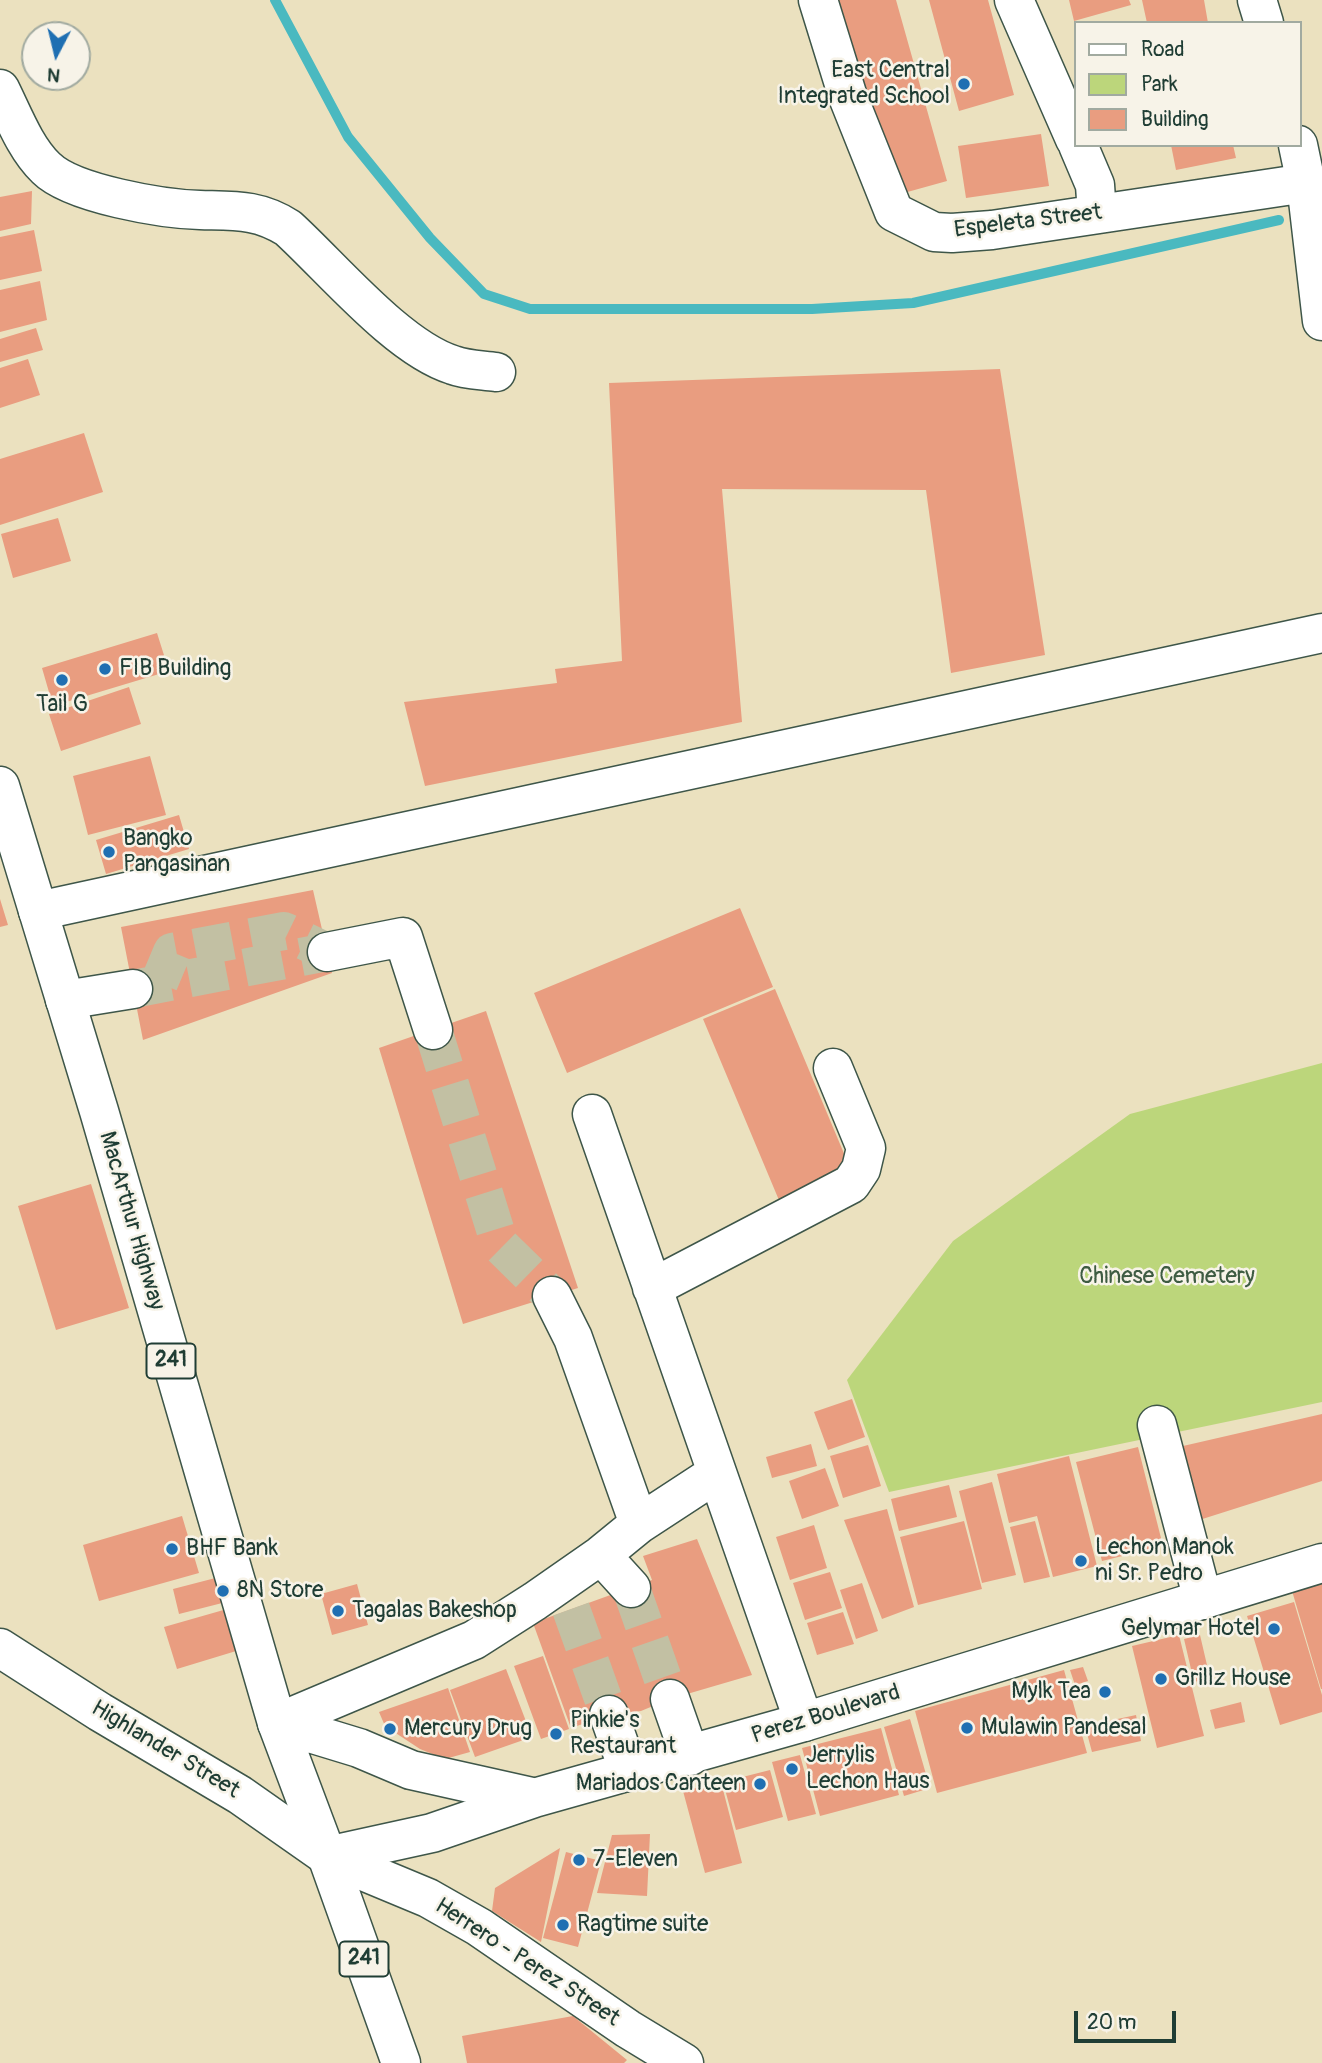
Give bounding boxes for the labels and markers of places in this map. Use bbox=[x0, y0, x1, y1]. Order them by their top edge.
place label: East Central Integrated School bbox=[777, 57, 950, 111]
marker: East Central Integrated School bbox=[956, 76, 972, 92]
place label: FIB Building bbox=[119, 655, 231, 683]
marker: FIB Building bbox=[97, 661, 113, 677]
marker: Tail G bbox=[54, 672, 70, 688]
place label: Tail G bbox=[36, 691, 88, 719]
place label: Bangko Pangasinan bbox=[123, 825, 230, 879]
marker: Bangko Pangasinan bbox=[101, 844, 117, 860]
place label: Lechon Manok ni Sr. Pedro bbox=[1095, 1534, 1234, 1588]
place label: BHF Bank bbox=[186, 1535, 278, 1563]
marker: BHF Bank bbox=[164, 1541, 180, 1557]
marker: Lechon Manok ni Sr. Pedro bbox=[1073, 1553, 1089, 1569]
place label: 8N Store bbox=[237, 1577, 323, 1605]
marker: 8N Store bbox=[215, 1583, 231, 1599]
place label: Tagalas Bakeshop bbox=[352, 1597, 517, 1625]
marker: Tagalas Bakeshop bbox=[330, 1603, 346, 1619]
place label: Gelymar Hotel bbox=[1121, 1615, 1260, 1643]
marker: Gelymar Hotel bbox=[1266, 1621, 1282, 1637]
place label: Grillz House bbox=[1175, 1665, 1291, 1693]
marker: Grillz House bbox=[1153, 1671, 1169, 1687]
place label: Mylk Tea bbox=[1011, 1678, 1091, 1706]
marker: Mylk Tea bbox=[1097, 1684, 1113, 1700]
place label: Pinkie's Restaurant bbox=[570, 1707, 676, 1761]
place label: Mulawin Pandesal bbox=[981, 1714, 1147, 1742]
place label: Mercury Drug bbox=[404, 1715, 532, 1743]
marker: Mulawin Pandesal bbox=[959, 1720, 975, 1736]
marker: Mercury Drug bbox=[382, 1721, 398, 1737]
marker: Pinkie's Restaurant bbox=[548, 1726, 564, 1742]
place label: Jerrylis Lechon Haus bbox=[806, 1742, 930, 1796]
marker: Jerrylis Lechon Haus bbox=[784, 1761, 800, 1777]
place label: Mariados Canteen bbox=[576, 1770, 746, 1798]
marker: Mariados Canteen bbox=[752, 1776, 768, 1792]
place label: 7-Eleven bbox=[593, 1846, 678, 1874]
marker: 7-Eleven bbox=[571, 1852, 587, 1868]
place label: Ragtime suite bbox=[577, 1911, 708, 1939]
marker: Ragtime suite bbox=[555, 1917, 571, 1933]

